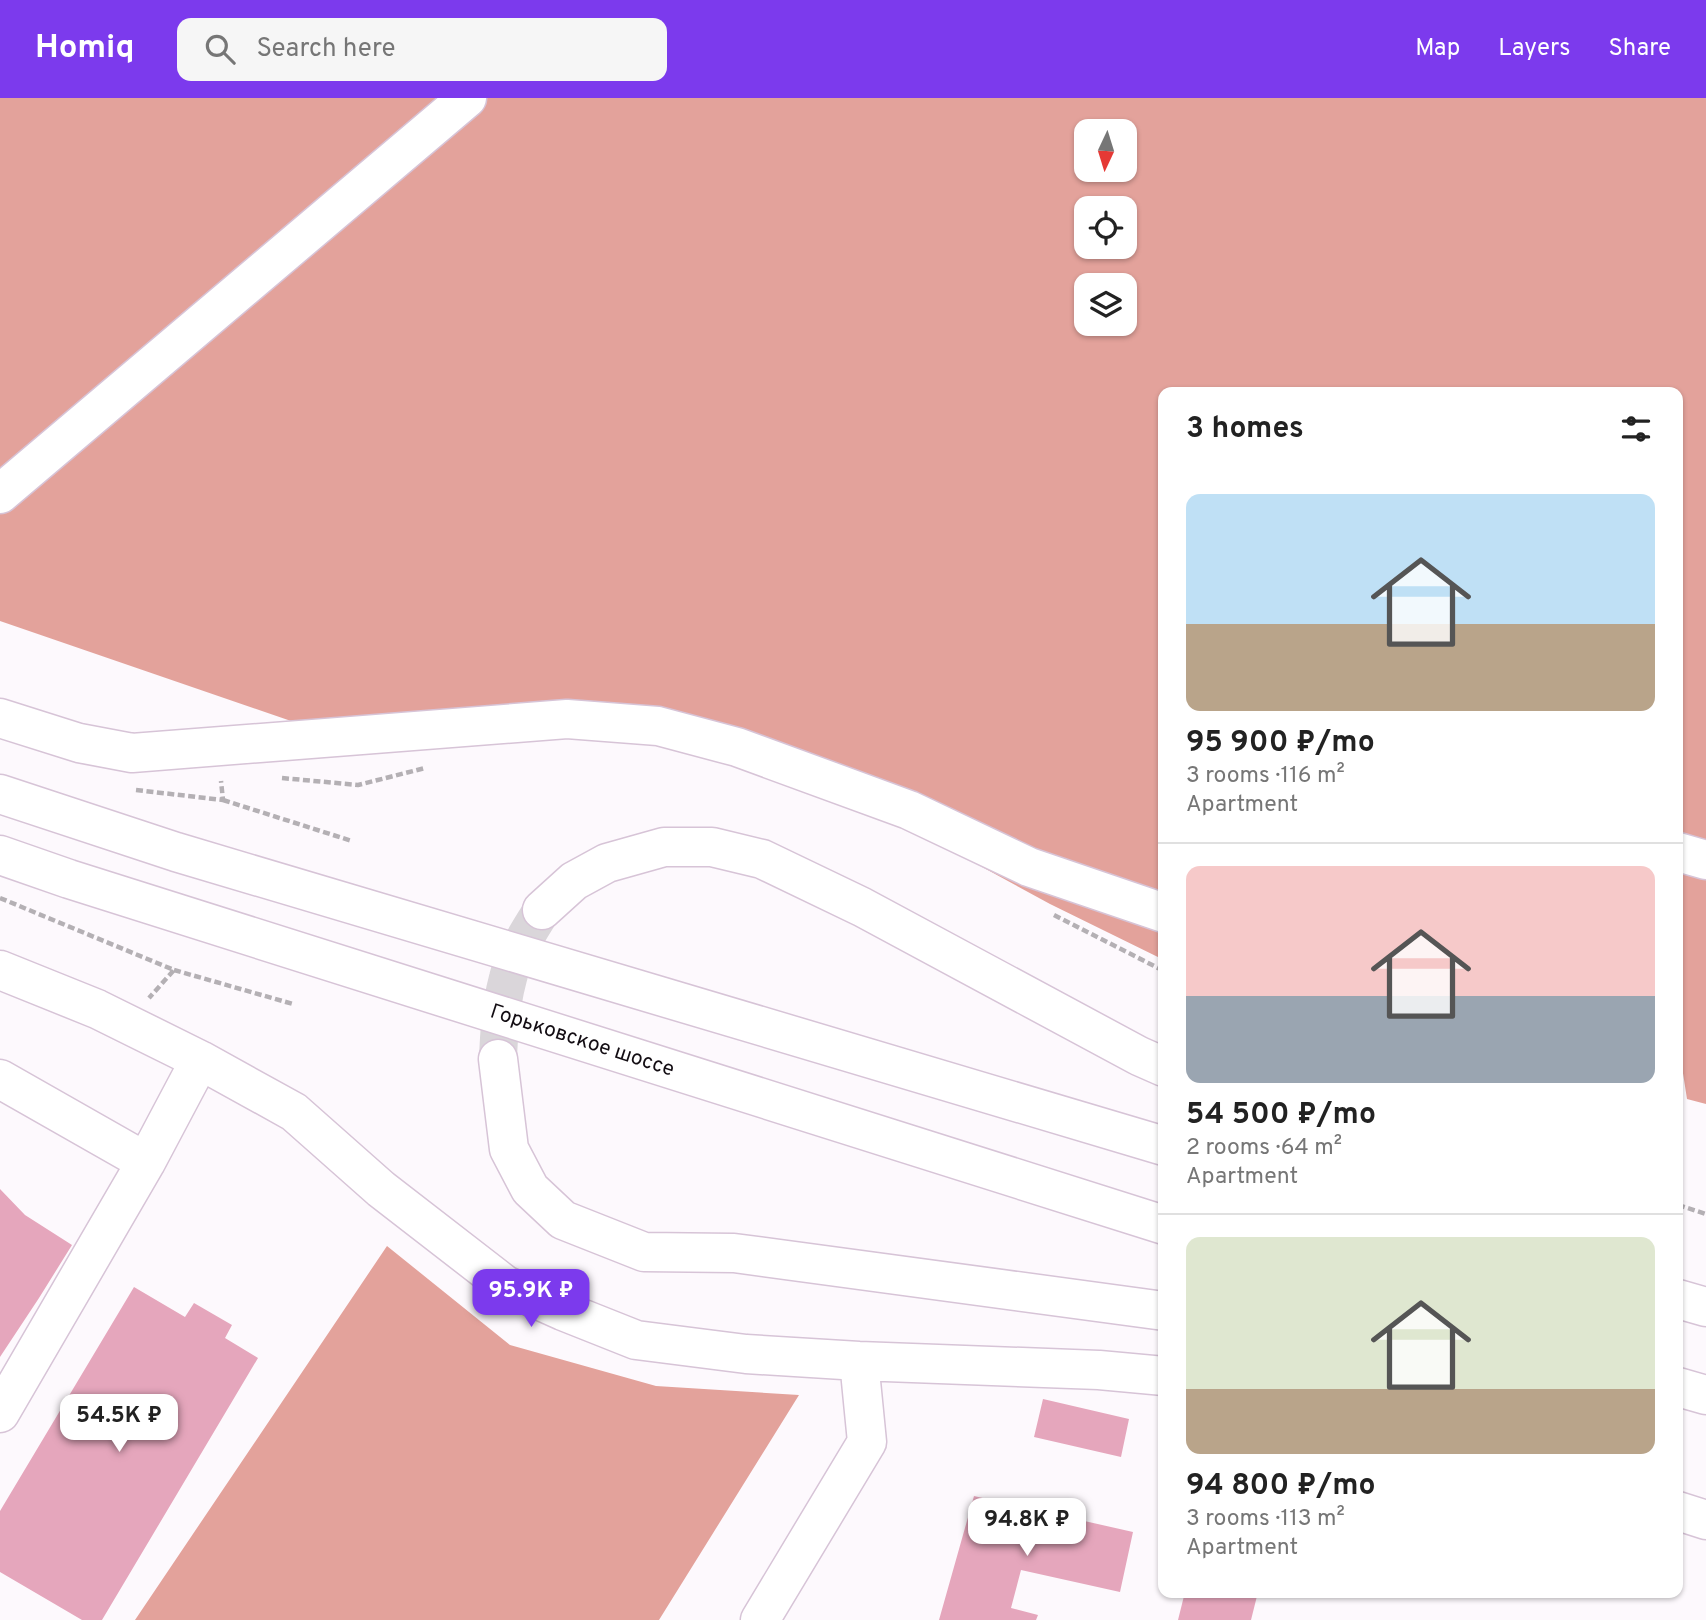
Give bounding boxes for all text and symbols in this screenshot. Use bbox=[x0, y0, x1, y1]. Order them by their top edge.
search box bbox=[177, 18, 667, 81]
text: Homiq bbox=[35, 28, 135, 70]
icon: search bbox=[201, 30, 239, 68]
text: Search here bbox=[257, 33, 395, 66]
text: Map bbox=[1415, 34, 1460, 64]
text: Layers bbox=[1498, 34, 1570, 64]
text: Share bbox=[1608, 34, 1671, 64]
north arrow bbox=[1074, 119, 1138, 182]
map controls bbox=[1074, 119, 1137, 336]
button: locate bbox=[1074, 196, 1137, 259]
button: layers bbox=[1074, 273, 1137, 336]
icon: filters bbox=[1617, 410, 1655, 448]
text: 3 homes bbox=[1186, 411, 1304, 448]
icon: home bbox=[1358, 539, 1484, 665]
text: 95 900 ₽/mo bbox=[1186, 725, 1375, 762]
text: 3 rooms · 116 m² bbox=[1186, 762, 1345, 791]
text: Apartment bbox=[1186, 791, 1298, 820]
icon: home bbox=[1358, 911, 1484, 1037]
street label: Горьковское шоссе bbox=[486, 998, 678, 1084]
text: 54 500 ₽/mo bbox=[1186, 1097, 1376, 1134]
text: 2 rooms · 64 m² bbox=[1186, 1134, 1342, 1163]
text: Apartment bbox=[1186, 1163, 1298, 1192]
pin: 95.9K ₽ bbox=[466, 1270, 596, 1329]
text: 95.9K ₽ bbox=[488, 1277, 574, 1306]
icon: home bbox=[1358, 1282, 1484, 1408]
pin: 54.5K ₽ bbox=[54, 1394, 184, 1454]
text: 54.5K ₽ bbox=[76, 1402, 162, 1431]
text: 94 800 ₽/mo bbox=[1186, 1468, 1376, 1505]
pin: 94.8K ₽ bbox=[962, 1498, 1092, 1558]
text: 3 rooms · 113 m² bbox=[1186, 1505, 1345, 1534]
text: 94.8K ₽ bbox=[984, 1506, 1070, 1535]
text: Apartment bbox=[1186, 1534, 1298, 1563]

